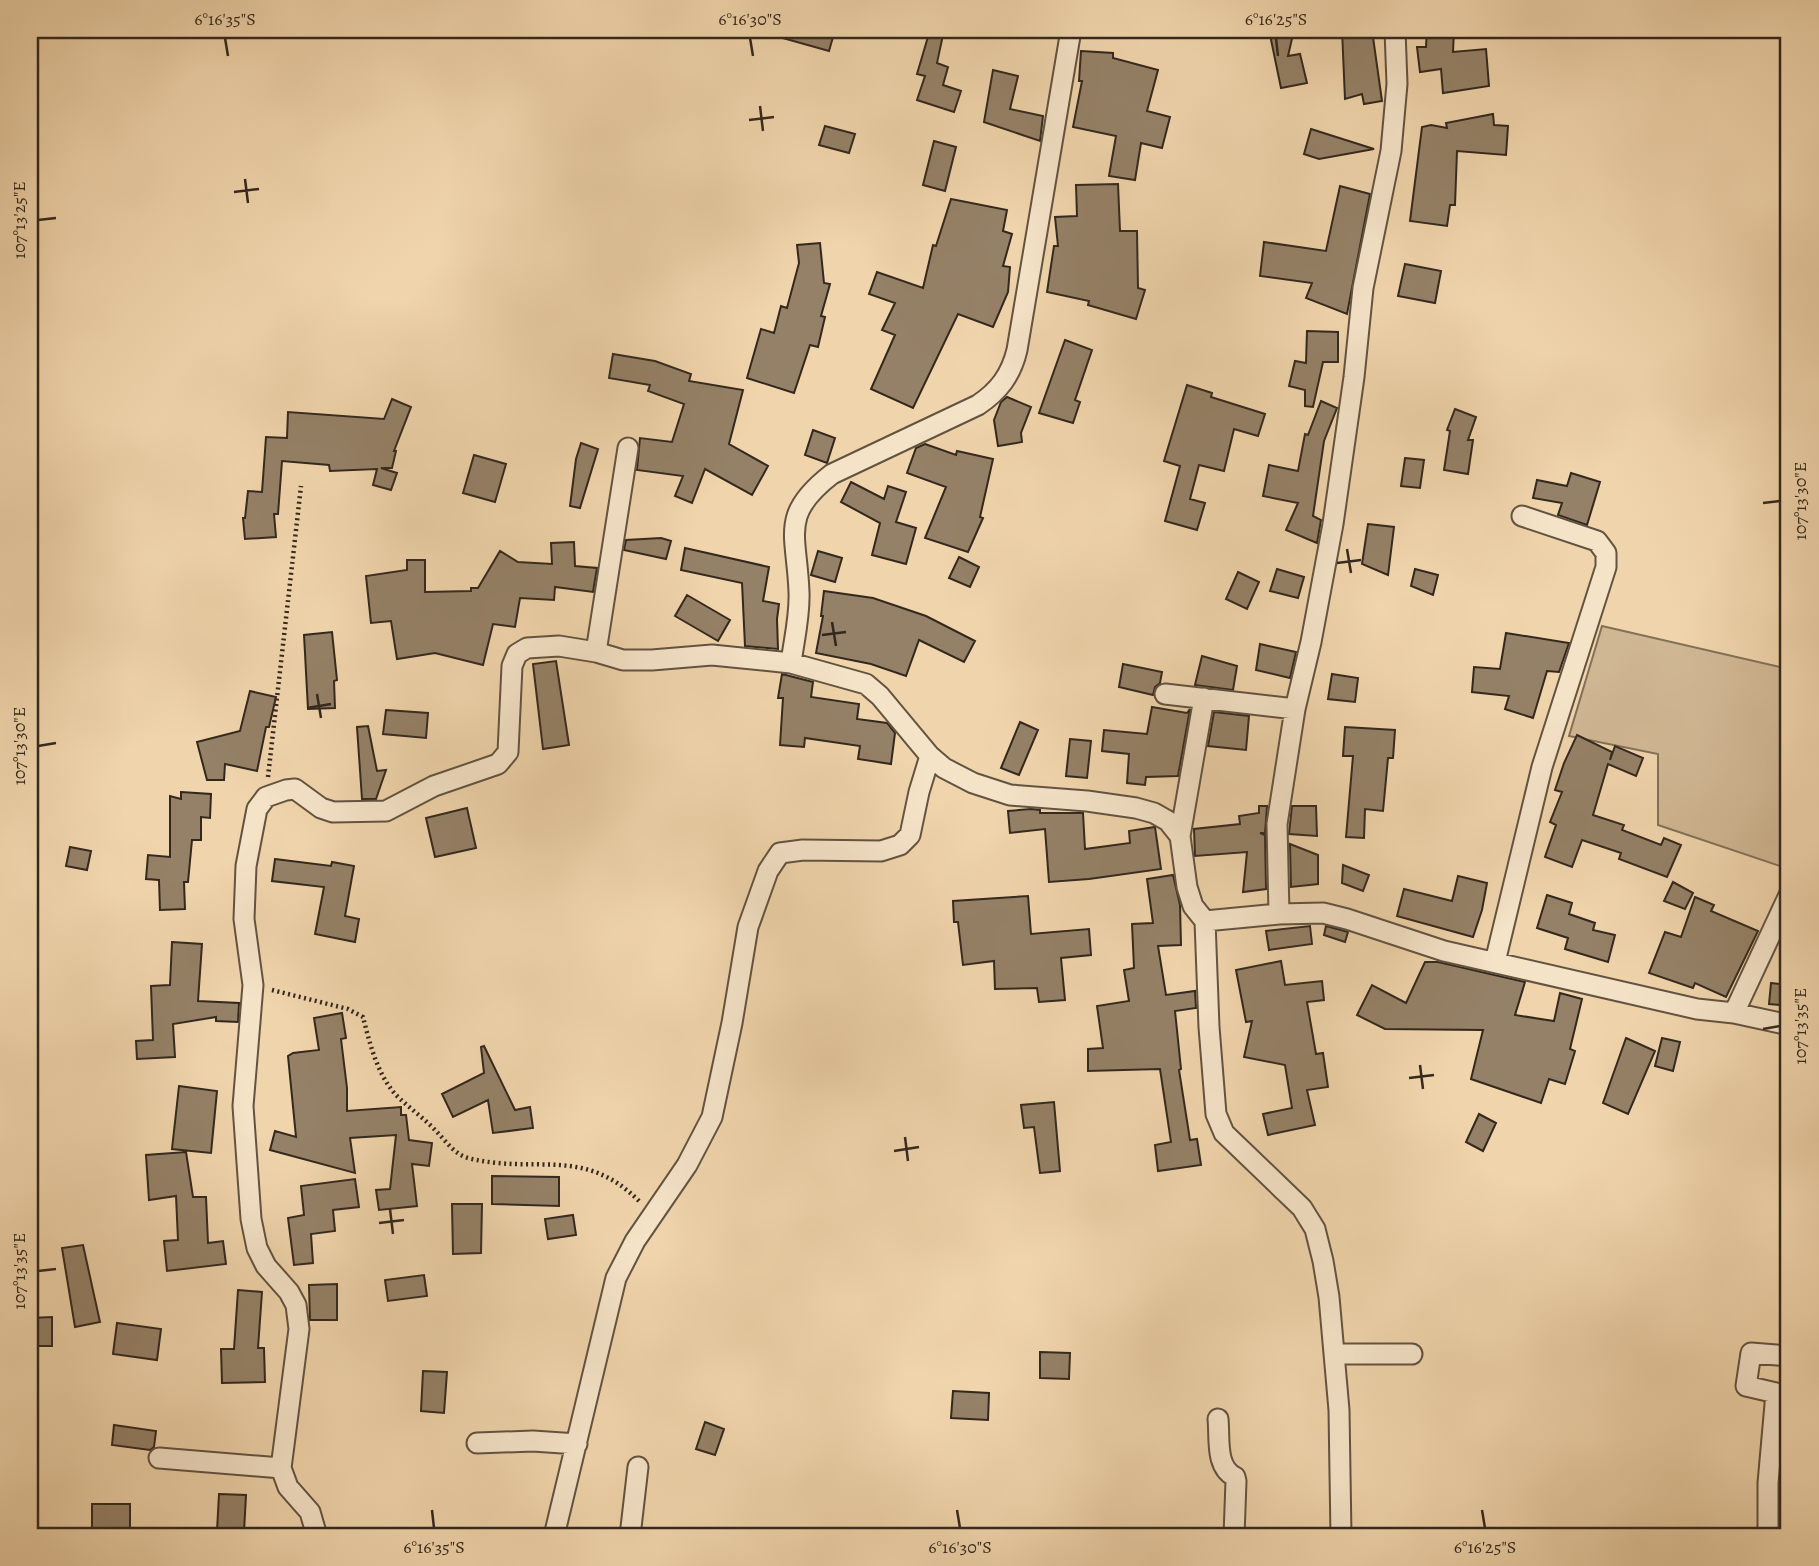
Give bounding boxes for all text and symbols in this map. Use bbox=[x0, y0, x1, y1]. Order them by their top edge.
text: 6°16'35"S bbox=[194, 7, 256, 31]
text: 6°16'30"S bbox=[718, 7, 782, 31]
text: 6°16'25"S bbox=[1245, 7, 1307, 31]
text: 107°13'25"E bbox=[7, 181, 31, 259]
text: 107°13'30"E bbox=[1788, 462, 1812, 540]
text: 107°13'30"E bbox=[7, 707, 31, 785]
text: 107°13'35"E bbox=[1788, 988, 1812, 1064]
text: 107°13'35"E bbox=[7, 1233, 31, 1309]
text: 6°16'35"S bbox=[403, 1535, 465, 1559]
text: 6°16'30"S bbox=[928, 1535, 992, 1559]
text: 6°16'25"S bbox=[1454, 1535, 1516, 1559]

